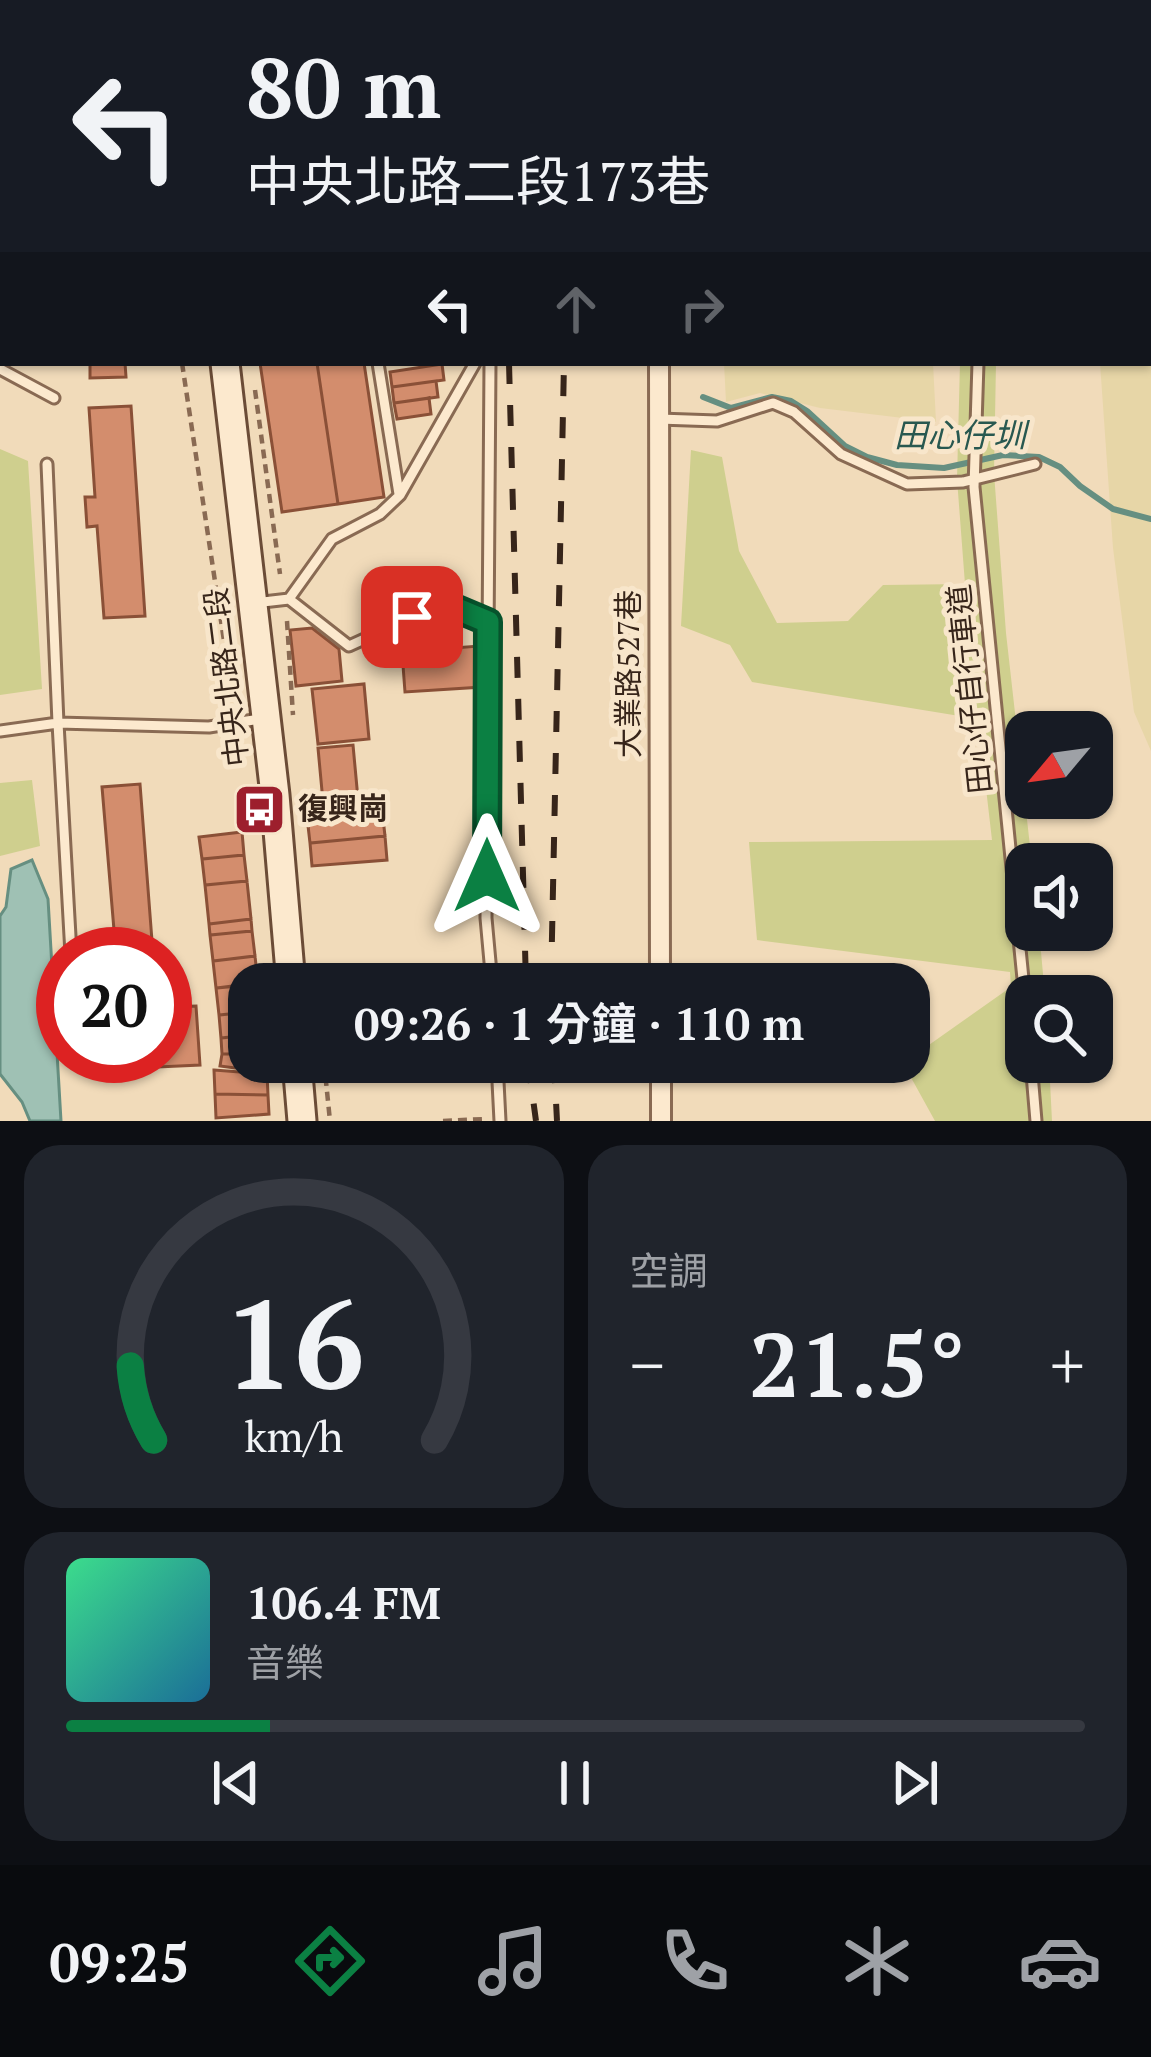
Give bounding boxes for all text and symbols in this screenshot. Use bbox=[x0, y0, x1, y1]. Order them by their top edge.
text: 80 m bbox=[246, 31, 441, 142]
icon: left bbox=[48, 48, 204, 204]
text: 中央北路二段173巷 bbox=[246, 145, 710, 216]
icon: left bbox=[417, 276, 483, 342]
icon: ahead bbox=[543, 276, 609, 342]
icon: right bbox=[669, 276, 735, 342]
water label: 田心仔圳 bbox=[894, 413, 1030, 456]
pin bbox=[361, 566, 463, 668]
street label: 田心仔自行車道 bbox=[938, 583, 1000, 796]
icon: arrive bbox=[379, 584, 445, 650]
street label: 中央北路二段 bbox=[195, 585, 257, 769]
street label: 大業路527巷 bbox=[608, 590, 648, 758]
north arrow bbox=[1005, 711, 1113, 819]
map controls bbox=[1005, 711, 1113, 1083]
bus stop icon: 復興崗 bbox=[231, 781, 287, 837]
place label: 復興崗 bbox=[298, 788, 388, 828]
position arrow bbox=[424, 813, 550, 939]
button: sound bbox=[1005, 843, 1113, 951]
speed limit sign: 20 bbox=[36, 927, 192, 1083]
button: search bbox=[1005, 975, 1113, 1083]
text: 09:26 · 1 分鐘 · 110 m bbox=[354, 993, 804, 1053]
text: 空調 bbox=[630, 1244, 708, 1296]
text: 16 bbox=[223, 1259, 364, 1425]
text: 21.5° bbox=[749, 1303, 965, 1423]
text: − bbox=[630, 1320, 665, 1408]
text: + bbox=[1050, 1320, 1085, 1408]
text: km/h bbox=[244, 1406, 343, 1463]
text: 106.4 FM bbox=[246, 1572, 441, 1632]
text: 音樂 bbox=[246, 1636, 324, 1688]
icon: previous bbox=[203, 1750, 269, 1816]
icon: pause bbox=[542, 1750, 608, 1816]
icon: next bbox=[882, 1750, 948, 1816]
icon: directions bbox=[288, 1919, 372, 2003]
icon: music bbox=[471, 1919, 555, 2003]
icon: phone bbox=[653, 1919, 737, 2003]
icon: climate bbox=[835, 1919, 919, 2003]
icon: car bbox=[1018, 1919, 1102, 2003]
text: 09:25 bbox=[49, 1926, 190, 1997]

